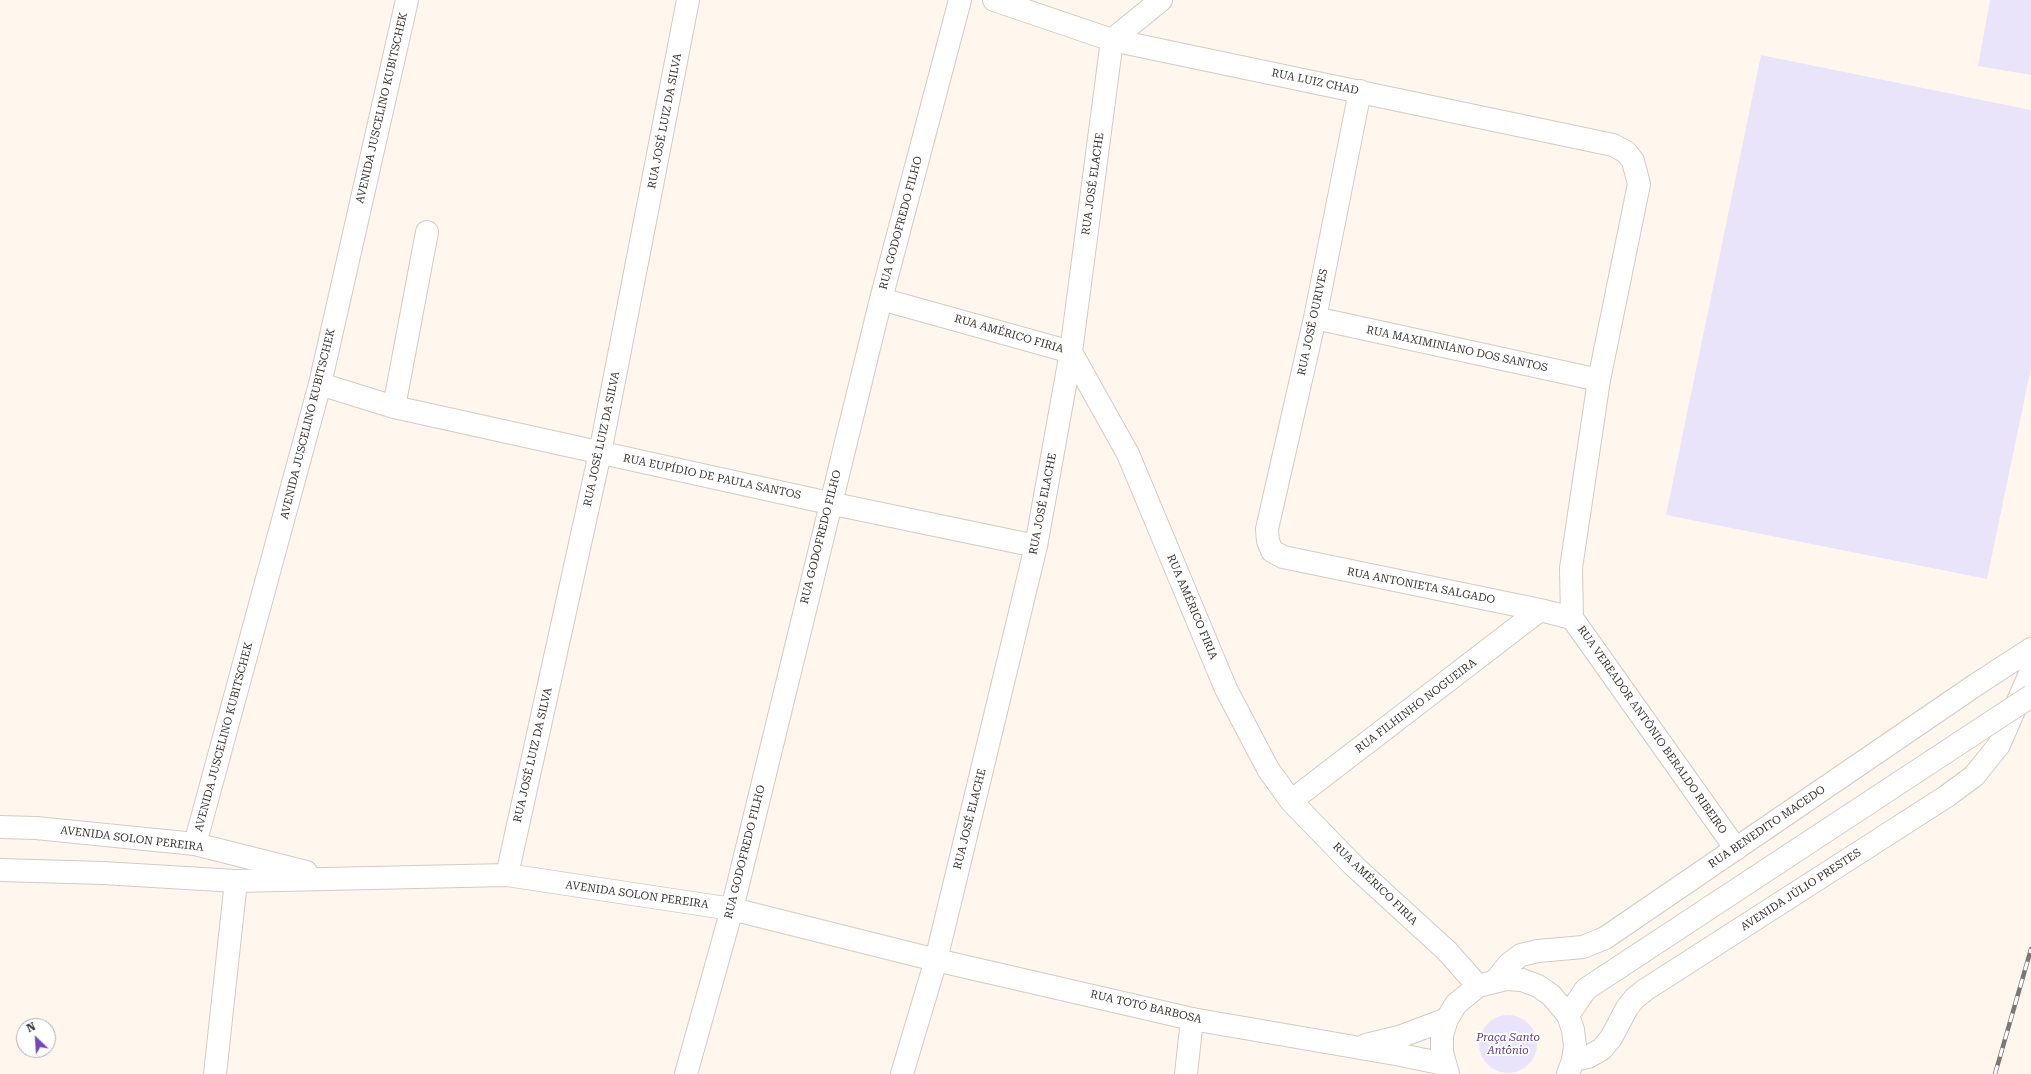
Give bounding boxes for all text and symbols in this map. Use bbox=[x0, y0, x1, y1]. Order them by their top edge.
street label: AVENIDA JUSCELINO KUBITSCHEK bbox=[354, 11, 410, 205]
street label: RUA JOSÉ LUIZ DA SILVA bbox=[645, 52, 685, 190]
street label: RUA LUIZ CHAD bbox=[1270, 66, 1360, 98]
street label: RUA JOSÉ ELACHE bbox=[1079, 132, 1107, 236]
street label: RUA GODOFREDO FILHO bbox=[877, 155, 925, 291]
street label: RUA JOSÉ OURIVES bbox=[1295, 267, 1331, 377]
street label: RUA AMÉRICO FIRIA bbox=[953, 312, 1065, 356]
street label: RUA MAXIMINIANO DOS SANTOS bbox=[1365, 323, 1549, 375]
street label: AVENIDA JUSCELINO KUBITSCHEK bbox=[278, 327, 338, 521]
street label: RUA JOSÉ LUIZ DA SILVA bbox=[581, 370, 623, 508]
street label: RUA EUPÍDIO DE PAULA SANTOS bbox=[622, 452, 802, 502]
street label: RUA JOSÉ ELACHE bbox=[1027, 452, 1059, 556]
street label: RUA GODOFREDO FILHO bbox=[798, 469, 844, 605]
street label: RUA AMÉRICO FIRIA bbox=[1164, 552, 1220, 662]
street label: RUA ANTONIETA SALGADO bbox=[1346, 565, 1496, 607]
street label: RUA VEREADOR ANTÔNIO BERALDO RIBEIRO bbox=[1575, 623, 1729, 837]
street label: AVENIDA JUSCELINO KUBITSCHEK bbox=[192, 641, 256, 833]
street label: RUA FILHINHO NOGUEIRA bbox=[1353, 656, 1479, 756]
street label: RUA JOSÉ LUIZ DA SILVA bbox=[511, 686, 555, 824]
street label: RUA JOSÉ ELACHE bbox=[951, 767, 989, 871]
street label: RUA BENEDITO MACEDO bbox=[1706, 783, 1828, 871]
street label: RUA GODOFREDO FILHO bbox=[722, 784, 768, 920]
street label: AVENIDA SOLON PEREIRA bbox=[60, 824, 204, 854]
street label: RUA AMÉRICO FIRIA bbox=[1330, 840, 1420, 928]
street label: AVENIDA JÚLIO PRESTES bbox=[1738, 846, 1864, 934]
street label: AVENIDA SOLON PEREIRA bbox=[565, 878, 709, 912]
street label: RUA TOTÓ BARBOSA bbox=[1089, 988, 1203, 1026]
north arrow bbox=[16, 1018, 56, 1058]
text: N bbox=[25, 1020, 38, 1035]
park label: Praça Santo Antônio bbox=[1476, 1031, 1540, 1057]

